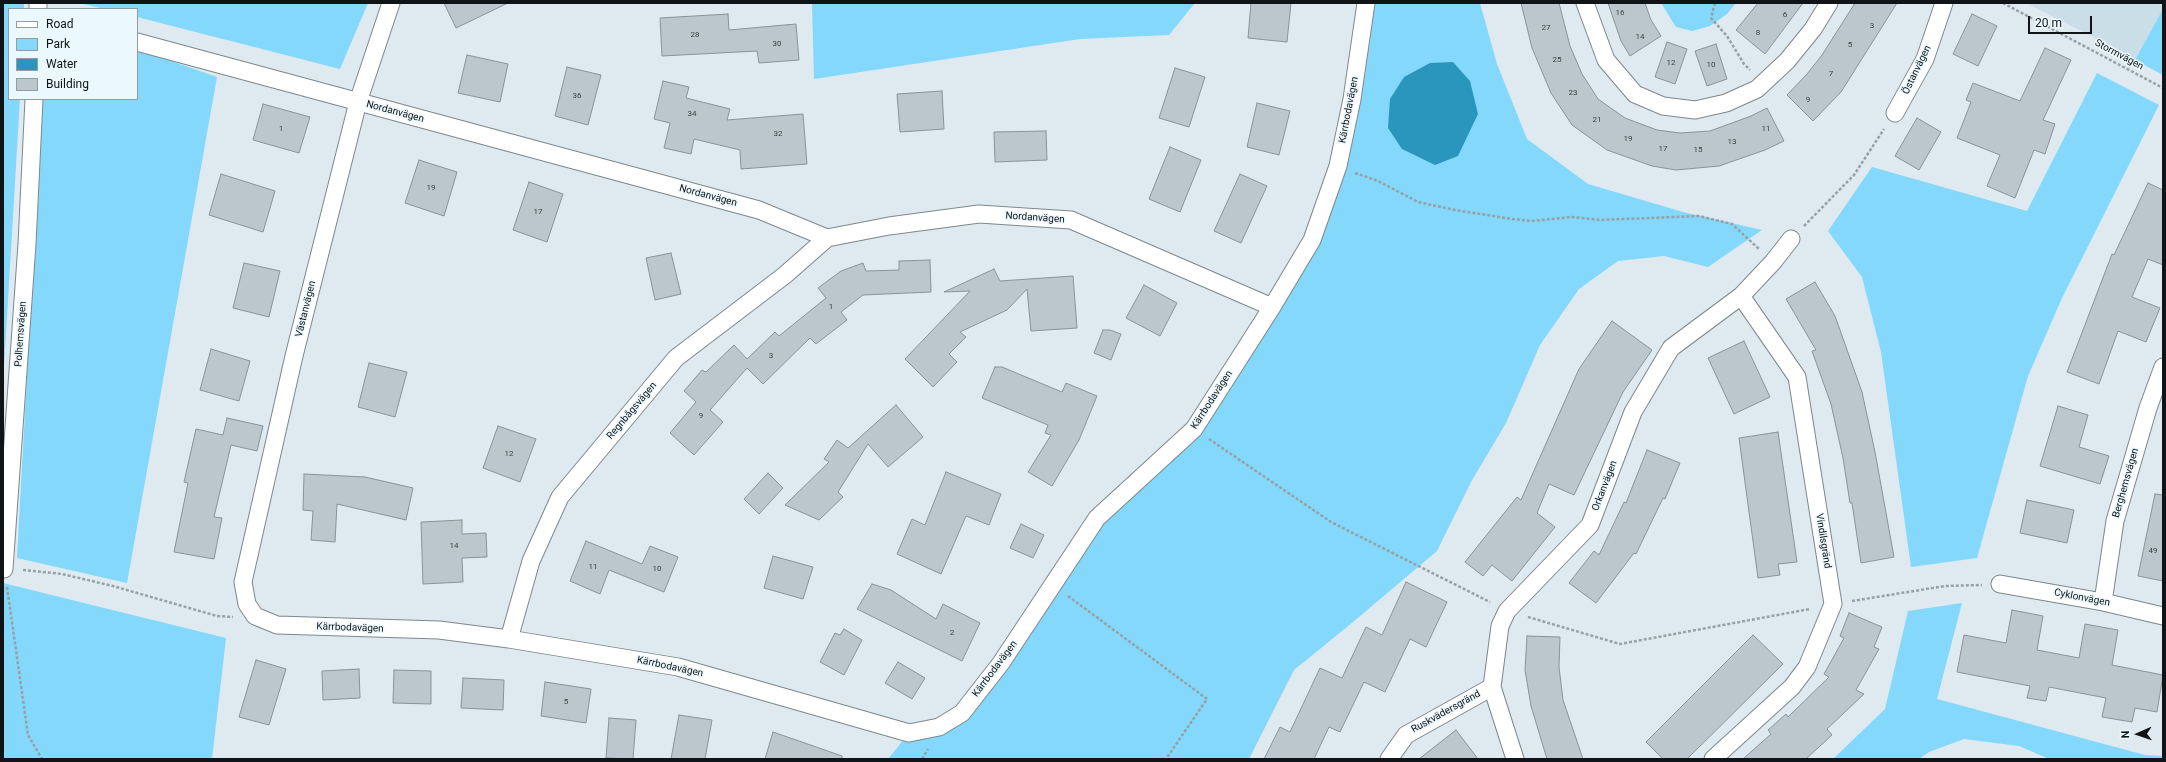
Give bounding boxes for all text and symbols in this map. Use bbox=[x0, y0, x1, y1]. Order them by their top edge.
legend bbox=[8, 8, 138, 100]
house number: 16 bbox=[1616, 8, 1624, 18]
scale bar bbox=[2030, 8, 2094, 34]
house number: 6 bbox=[1783, 10, 1787, 20]
text: 20 m bbox=[2035, 16, 2062, 30]
text: Road bbox=[46, 17, 74, 31]
house number: 3 bbox=[1870, 21, 1874, 31]
house number: 27 bbox=[1542, 23, 1550, 33]
house number: 8 bbox=[1756, 28, 1760, 38]
house number: 28 bbox=[691, 30, 699, 40]
house number: 14 bbox=[1636, 32, 1644, 42]
text: Park bbox=[46, 37, 70, 51]
street label: Stormvägen bbox=[2093, 37, 2145, 73]
house number: 30 bbox=[773, 39, 781, 49]
house number: 5 bbox=[1848, 40, 1852, 50]
street label: Östanvägen bbox=[1900, 44, 1934, 96]
house number: 25 bbox=[1553, 55, 1561, 65]
text: Water bbox=[46, 57, 77, 71]
house number: 12 bbox=[1667, 58, 1675, 68]
house number: 10 bbox=[1707, 60, 1715, 70]
house number: 7 bbox=[1829, 69, 1833, 79]
street label: Kärrbodavägen bbox=[1337, 76, 1361, 144]
text: Building bbox=[46, 77, 89, 91]
house number: 23 bbox=[1569, 88, 1577, 98]
house number: 36 bbox=[573, 91, 581, 101]
house number: 9 bbox=[1806, 95, 1810, 105]
street label: Nordanvägen bbox=[365, 99, 425, 125]
house number: 34 bbox=[688, 109, 696, 119]
house number: 21 bbox=[1593, 115, 1601, 125]
house number: 1 bbox=[279, 124, 283, 134]
house number: 11 bbox=[1762, 124, 1770, 134]
house number: 32 bbox=[774, 129, 782, 139]
house number: 19 bbox=[1624, 134, 1632, 144]
house number: 13 bbox=[1728, 137, 1736, 147]
house number: 17 bbox=[1659, 144, 1667, 154]
house number: 15 bbox=[1694, 145, 1702, 155]
house number: 19 bbox=[427, 183, 435, 193]
street label: Nordanvägen bbox=[678, 183, 738, 209]
house number: 17 bbox=[534, 207, 542, 217]
street label: Nordanvägen bbox=[1005, 210, 1065, 226]
street label: Västanvägen bbox=[293, 280, 319, 338]
street label: Polhemsvägen bbox=[13, 301, 29, 367]
house number: 1 bbox=[829, 302, 833, 312]
house number: 3 bbox=[769, 351, 773, 361]
street label: Kärrbodavägen bbox=[1189, 368, 1235, 432]
street label: Regnbågsvägen bbox=[605, 380, 659, 442]
house number: 9 bbox=[699, 411, 703, 421]
street label: Berghemsvägen bbox=[2110, 447, 2142, 519]
house number: 12 bbox=[505, 449, 513, 459]
street label: Orkanvägen bbox=[1590, 459, 1620, 513]
street label: Vindilsgränd bbox=[1813, 513, 1833, 569]
house number: 14 bbox=[450, 541, 458, 551]
house number: 49 bbox=[2149, 546, 2157, 556]
house number: 11 bbox=[589, 562, 597, 572]
house number: 10 bbox=[653, 564, 661, 574]
street label: Cyklonvägen bbox=[2053, 587, 2111, 609]
street label: Kärrbodavägen bbox=[316, 621, 384, 635]
house number: 2 bbox=[950, 628, 954, 638]
street label: Kärrbodavägen bbox=[970, 638, 1020, 700]
street label: Kärrbodavägen bbox=[636, 654, 704, 680]
street label: Ruskvädersgränd bbox=[1409, 688, 1483, 736]
house number: 5 bbox=[564, 697, 568, 707]
north arrow bbox=[2118, 714, 2158, 754]
text: N bbox=[2119, 730, 2132, 739]

